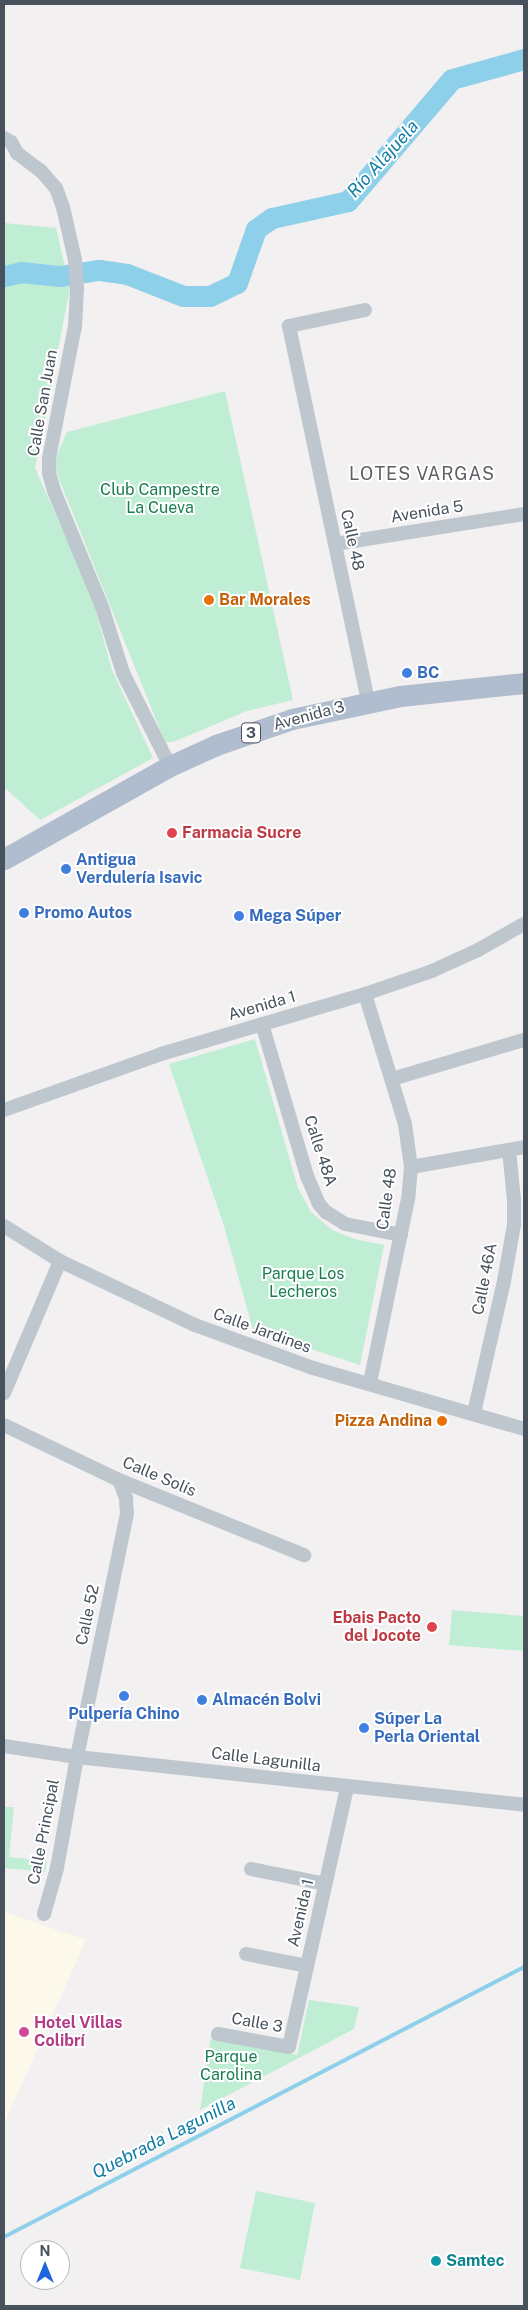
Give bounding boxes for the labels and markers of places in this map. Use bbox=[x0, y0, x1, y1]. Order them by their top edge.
place label: Bar Morales bbox=[219, 590, 311, 610]
marker: Bar Morales bbox=[203, 594, 215, 606]
place label: BC bbox=[417, 663, 439, 683]
marker: BC bbox=[401, 667, 413, 679]
place label: Farmacia Sucre bbox=[182, 823, 301, 843]
marker: Farmacia Sucre bbox=[166, 827, 178, 839]
place label: Antigua Verdulería Isavic bbox=[76, 850, 202, 888]
marker: Antigua Verdulería Isavic bbox=[60, 863, 72, 875]
place label: Promo Autos bbox=[34, 903, 132, 923]
place label: Mega Súper bbox=[249, 906, 341, 926]
marker: Promo Autos bbox=[18, 907, 30, 919]
marker: Mega Súper bbox=[233, 910, 245, 922]
place label: Pizza Andina bbox=[335, 1411, 432, 1431]
marker: Pizza Andina bbox=[436, 1415, 448, 1427]
place label: Ebais Pacto del Jocote bbox=[333, 1608, 421, 1646]
marker: Ebais Pacto del Jocote bbox=[425, 1620, 439, 1634]
marker: Pulpería Chino bbox=[118, 1690, 130, 1702]
place label: Almacén Bolvi bbox=[212, 1690, 321, 1710]
marker: Almacén Bolvi bbox=[196, 1694, 208, 1706]
place label: Pulpería Chino bbox=[68, 1704, 180, 1724]
place label: Súper La Perla Oriental bbox=[374, 1709, 480, 1747]
marker: Súper La Perla Oriental bbox=[358, 1722, 370, 1734]
place label: Hotel Villas Colibrí bbox=[34, 2013, 123, 2051]
marker: Hotel Villas Colibrí bbox=[18, 2026, 30, 2038]
place label: Samtec bbox=[446, 2251, 504, 2271]
marker: Samtec bbox=[430, 2255, 442, 2267]

